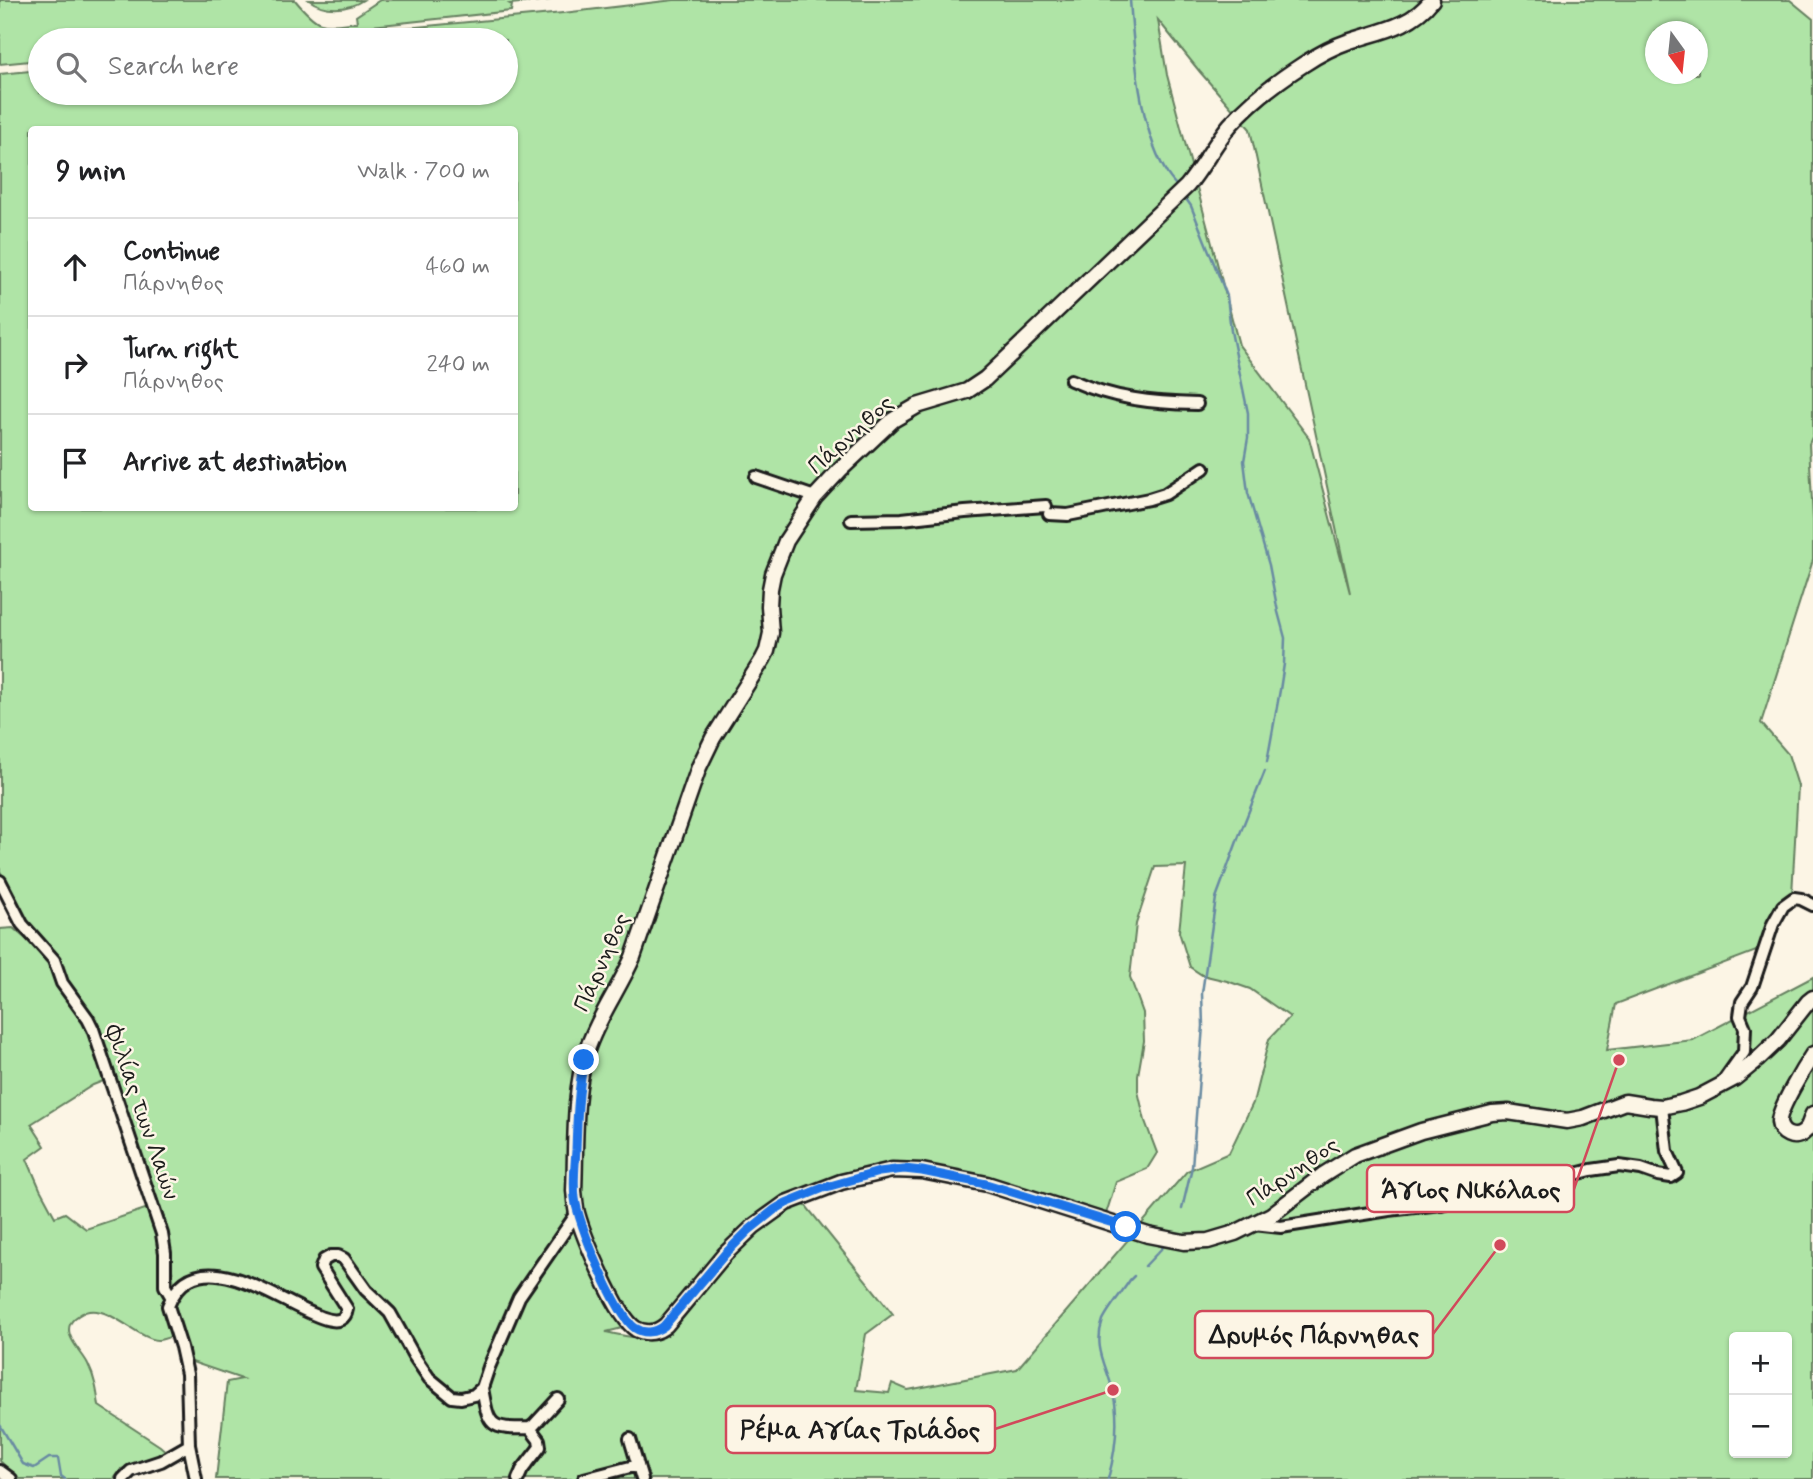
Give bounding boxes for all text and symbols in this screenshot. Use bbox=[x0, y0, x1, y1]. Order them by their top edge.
north arrow bbox=[1645, 21, 1708, 84]
search box bbox=[28, 28, 518, 105]
icon: search bbox=[52, 48, 90, 86]
text: Search here bbox=[108, 50, 239, 84]
text: 9 min bbox=[56, 152, 126, 191]
text: Walk · 700 m bbox=[357, 157, 490, 187]
text: Continue bbox=[123, 235, 220, 269]
icon: ahead bbox=[56, 248, 94, 286]
text: 460 m bbox=[426, 252, 490, 282]
text: Πάρνηθος bbox=[123, 269, 224, 299]
text: Turn right bbox=[123, 333, 239, 367]
icon: right bbox=[56, 346, 94, 384]
text: 240 m bbox=[426, 350, 490, 380]
text: Πάρνηθος bbox=[123, 367, 224, 397]
street label: Πάρνηθος bbox=[802, 388, 901, 482]
icon: arrive bbox=[56, 444, 94, 482]
text: Arrive at destination bbox=[123, 446, 347, 480]
street label: Πάρνηθος bbox=[567, 908, 638, 1017]
street label: Φιλίας των Λαών bbox=[97, 1020, 186, 1204]
route end bbox=[568, 1044, 599, 1075]
street label: Πάρνηθος bbox=[1241, 1130, 1345, 1215]
callout: Άγιος Νικόλαος bbox=[1367, 1165, 1574, 1212]
text: Άγιος Νικόλαος bbox=[1381, 1174, 1561, 1208]
route start bbox=[1110, 1211, 1141, 1242]
callout: Δρυμός Πάρνηθας bbox=[1195, 1311, 1433, 1358]
text: Δρυμός Πάρνηθας bbox=[1208, 1319, 1419, 1353]
map controls bbox=[1729, 1332, 1792, 1458]
button: + bbox=[1729, 1332, 1792, 1395]
button: − bbox=[1729, 1395, 1792, 1458]
callout: Ρέμα Αγίας Τριάδος bbox=[726, 1406, 995, 1453]
text: Ρέμα Αγίας Τριάδος bbox=[740, 1413, 980, 1448]

